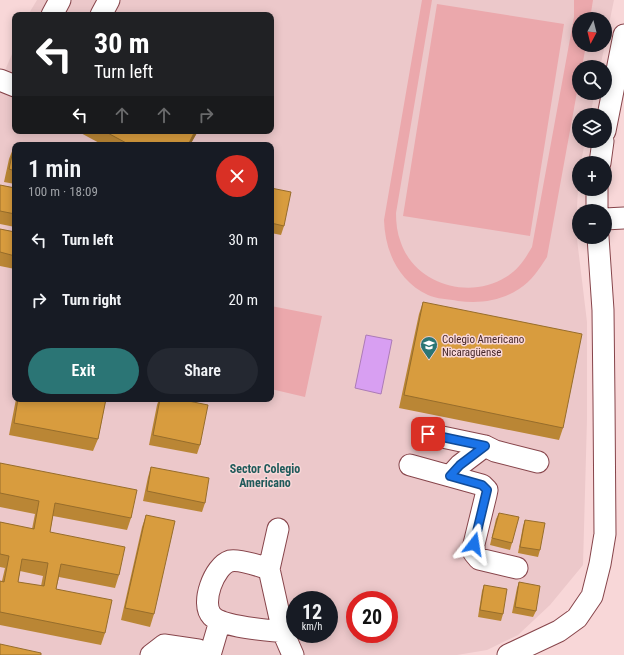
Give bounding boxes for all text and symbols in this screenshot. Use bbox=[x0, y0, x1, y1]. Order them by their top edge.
north arrow bbox=[572, 12, 612, 52]
map controls bbox=[572, 12, 612, 244]
text: 30 m bbox=[94, 27, 150, 60]
icon: left bbox=[28, 28, 80, 80]
button: search bbox=[572, 60, 612, 100]
text: Turn left bbox=[94, 61, 153, 82]
icon: left bbox=[69, 104, 91, 126]
icon: ahead bbox=[111, 104, 133, 126]
icon: ahead bbox=[153, 104, 175, 126]
icon: right bbox=[195, 104, 217, 126]
button: layers bbox=[572, 108, 612, 148]
text: 1 min bbox=[28, 155, 81, 183]
button: close bbox=[216, 155, 258, 197]
button: + bbox=[572, 156, 612, 196]
text: 100 m · 18:09 bbox=[28, 184, 98, 199]
button: − bbox=[572, 204, 612, 244]
icon: left bbox=[28, 229, 50, 251]
text: Turn left bbox=[62, 231, 113, 249]
text: 30 m bbox=[228, 231, 258, 249]
icon: right bbox=[28, 289, 50, 311]
text: Turn right bbox=[62, 291, 121, 309]
text: 20 m bbox=[228, 291, 258, 309]
place label: Colegio Americano Nicaragüense bbox=[442, 333, 525, 359]
school or university icon: Colegio Americano Nicaragüense bbox=[419, 335, 439, 360]
button: Exit bbox=[28, 348, 139, 394]
button: Share bbox=[147, 348, 258, 394]
pin bbox=[411, 417, 445, 451]
icon: arrive bbox=[417, 423, 439, 445]
district label: Sector Colegio Americano bbox=[230, 462, 300, 490]
position arrow bbox=[453, 523, 495, 565]
speed limit sign: 20 bbox=[346, 591, 398, 643]
text: 12 bbox=[302, 600, 322, 624]
text: km/h bbox=[302, 621, 322, 632]

